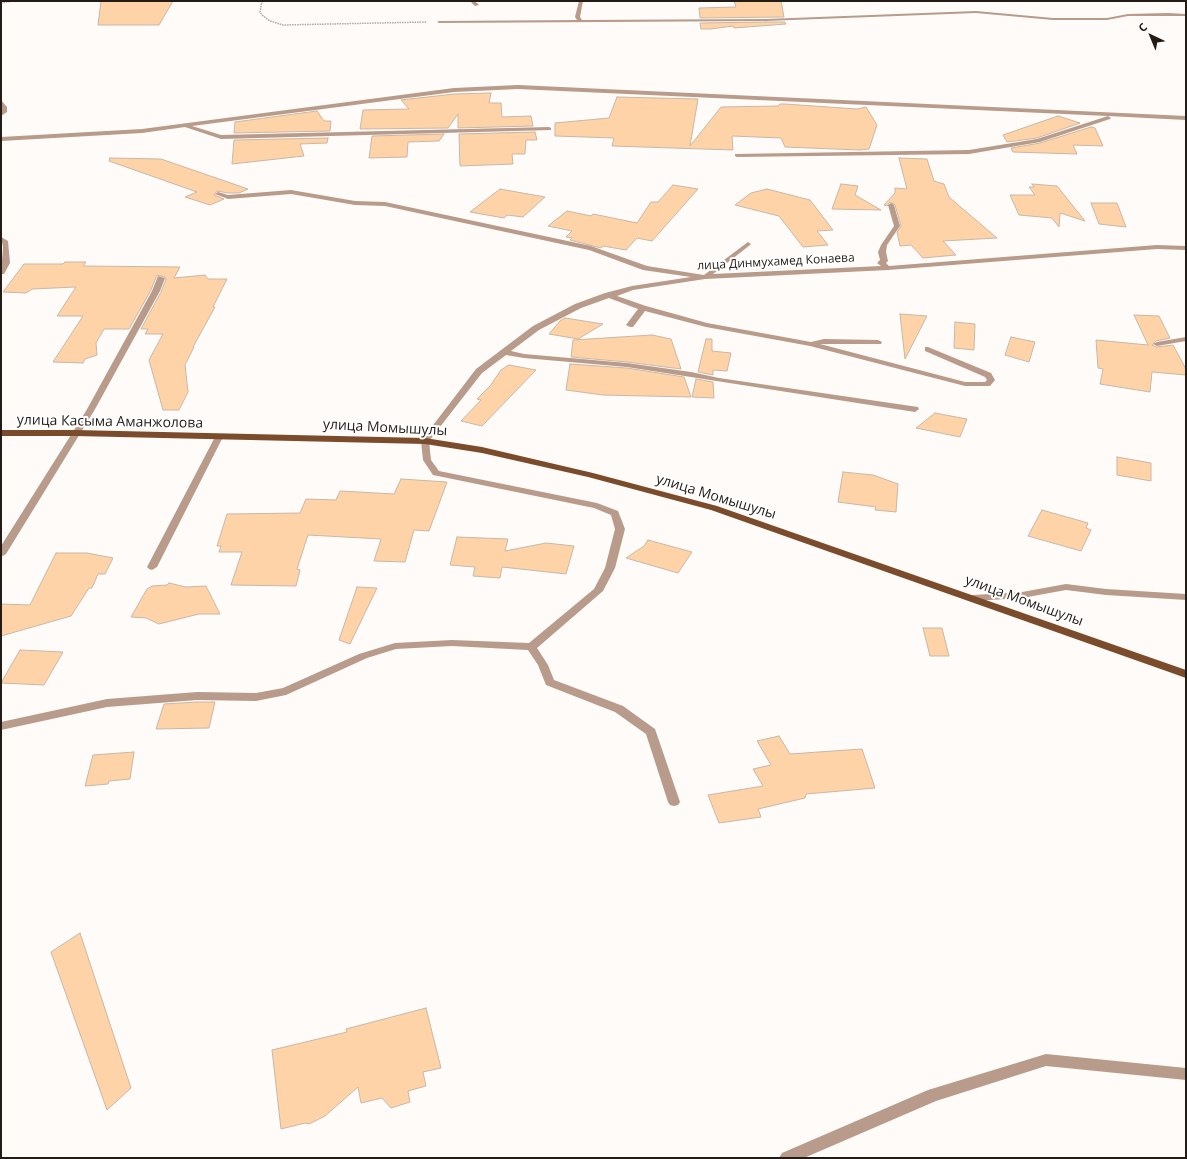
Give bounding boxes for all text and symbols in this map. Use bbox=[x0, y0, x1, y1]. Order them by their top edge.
north arrow bbox=[1131, 16, 1171, 56]
text: С bbox=[1135, 19, 1150, 35]
street label: лица Динмухамед Конаева bbox=[697, 251, 855, 273]
street label: улица Касыма Аманжолова bbox=[17, 412, 203, 432]
street label: улица Момышулы bbox=[322, 416, 448, 440]
street label: улица Момышулы bbox=[654, 471, 778, 523]
street label: улица Момышулы bbox=[963, 572, 1085, 630]

